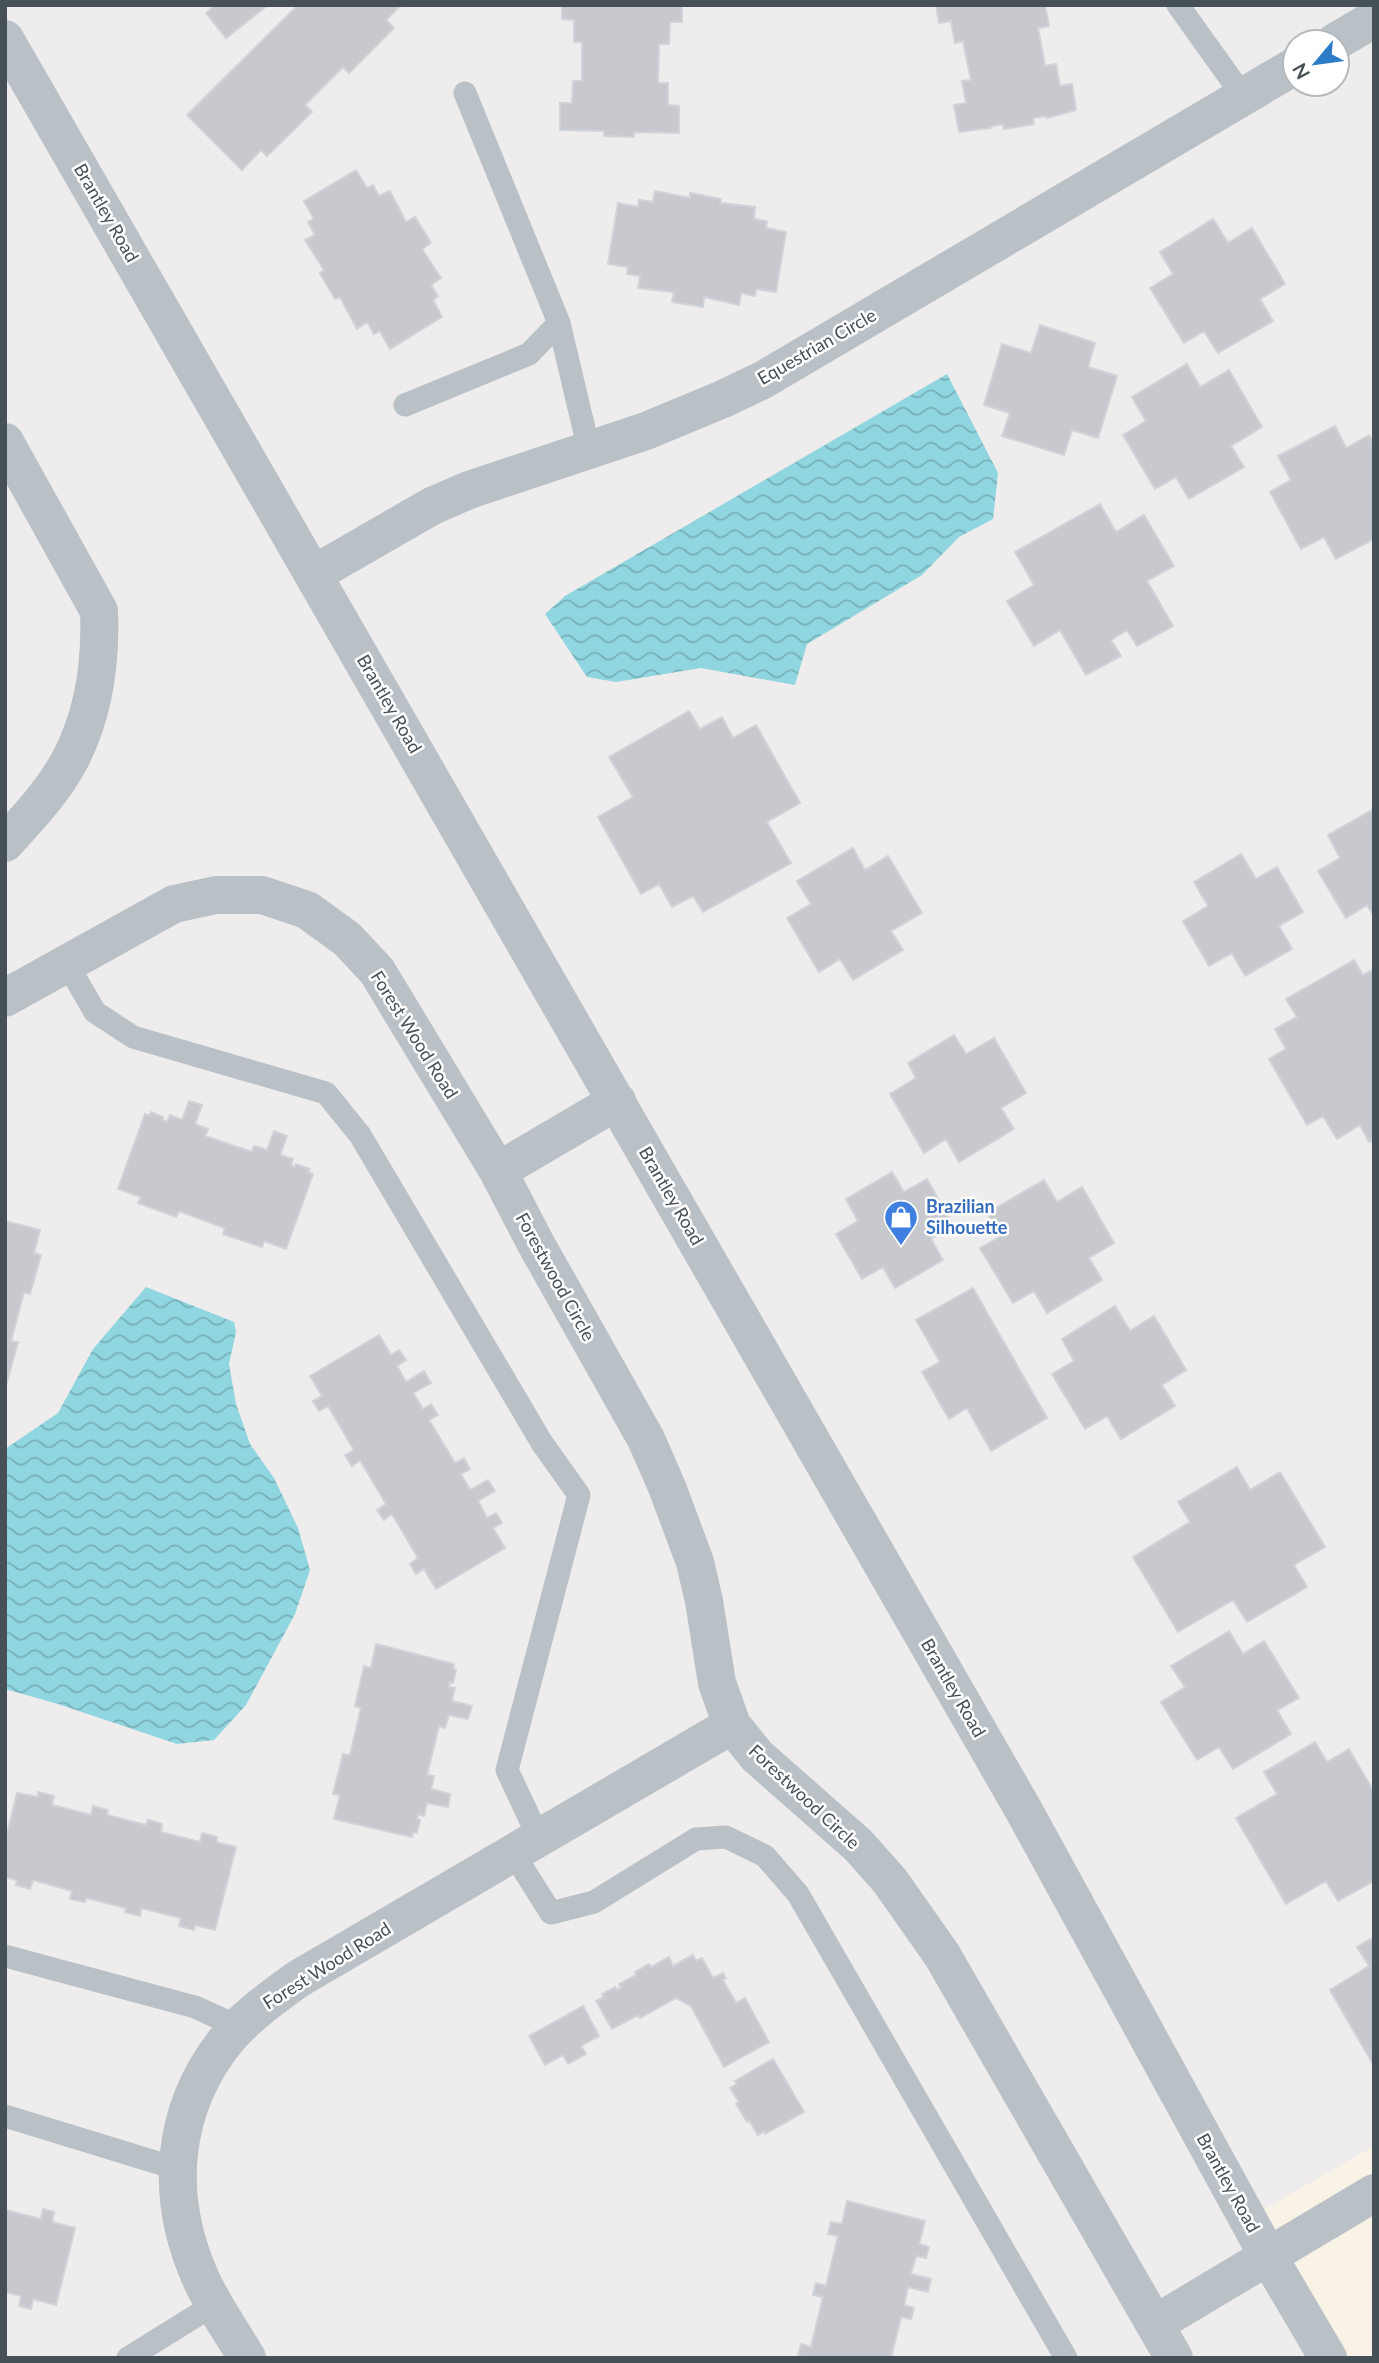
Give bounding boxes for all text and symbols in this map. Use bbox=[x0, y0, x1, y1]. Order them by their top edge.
north arrow bbox=[1281, 28, 1351, 98]
text: N bbox=[1287, 60, 1314, 83]
street label: Brantley Road bbox=[70, 159, 144, 266]
street label: Equestrian Circle bbox=[753, 303, 880, 389]
street label: Brantley Road bbox=[353, 650, 427, 757]
street label: Forest Wood Road bbox=[367, 966, 463, 1102]
street label: Brantley Road bbox=[635, 1142, 709, 1249]
place label: Brazilian Silhouette bbox=[926, 1195, 1008, 1238]
shop icon: Brazilian Silhouette bbox=[882, 1198, 920, 1247]
street label: Forestwood Circle bbox=[511, 1208, 600, 1345]
street label: Brantley Road bbox=[917, 1634, 991, 1741]
street label: Forestwood Circle bbox=[745, 1739, 865, 1853]
street label: Forest Wood Road bbox=[258, 1917, 394, 2013]
street label: Brantley Road bbox=[1193, 2129, 1265, 2236]

